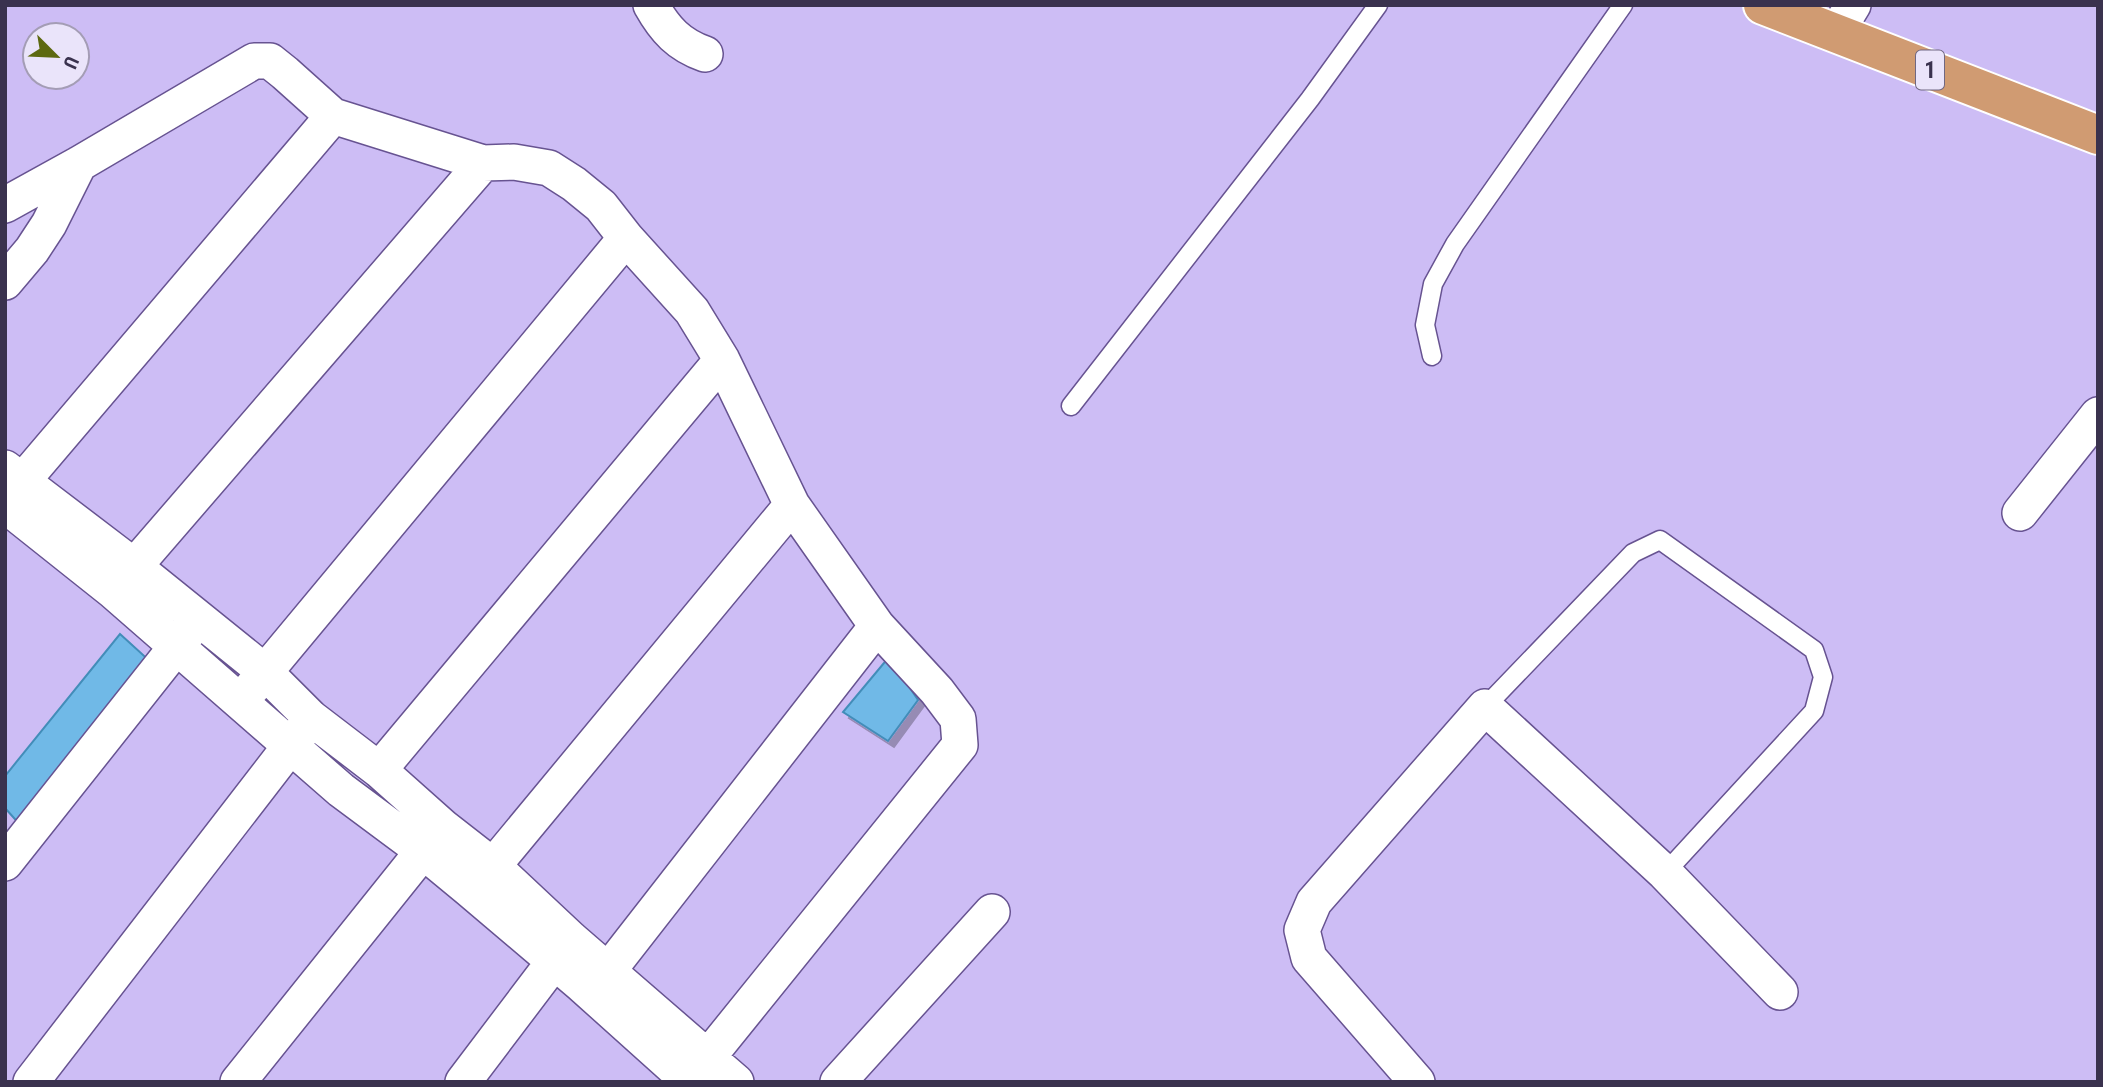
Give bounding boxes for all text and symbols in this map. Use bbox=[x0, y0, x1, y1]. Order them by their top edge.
north arrow bbox=[21, 21, 91, 91]
road number: 1 bbox=[1916, 50, 1944, 90]
text: U bbox=[58, 53, 84, 72]

